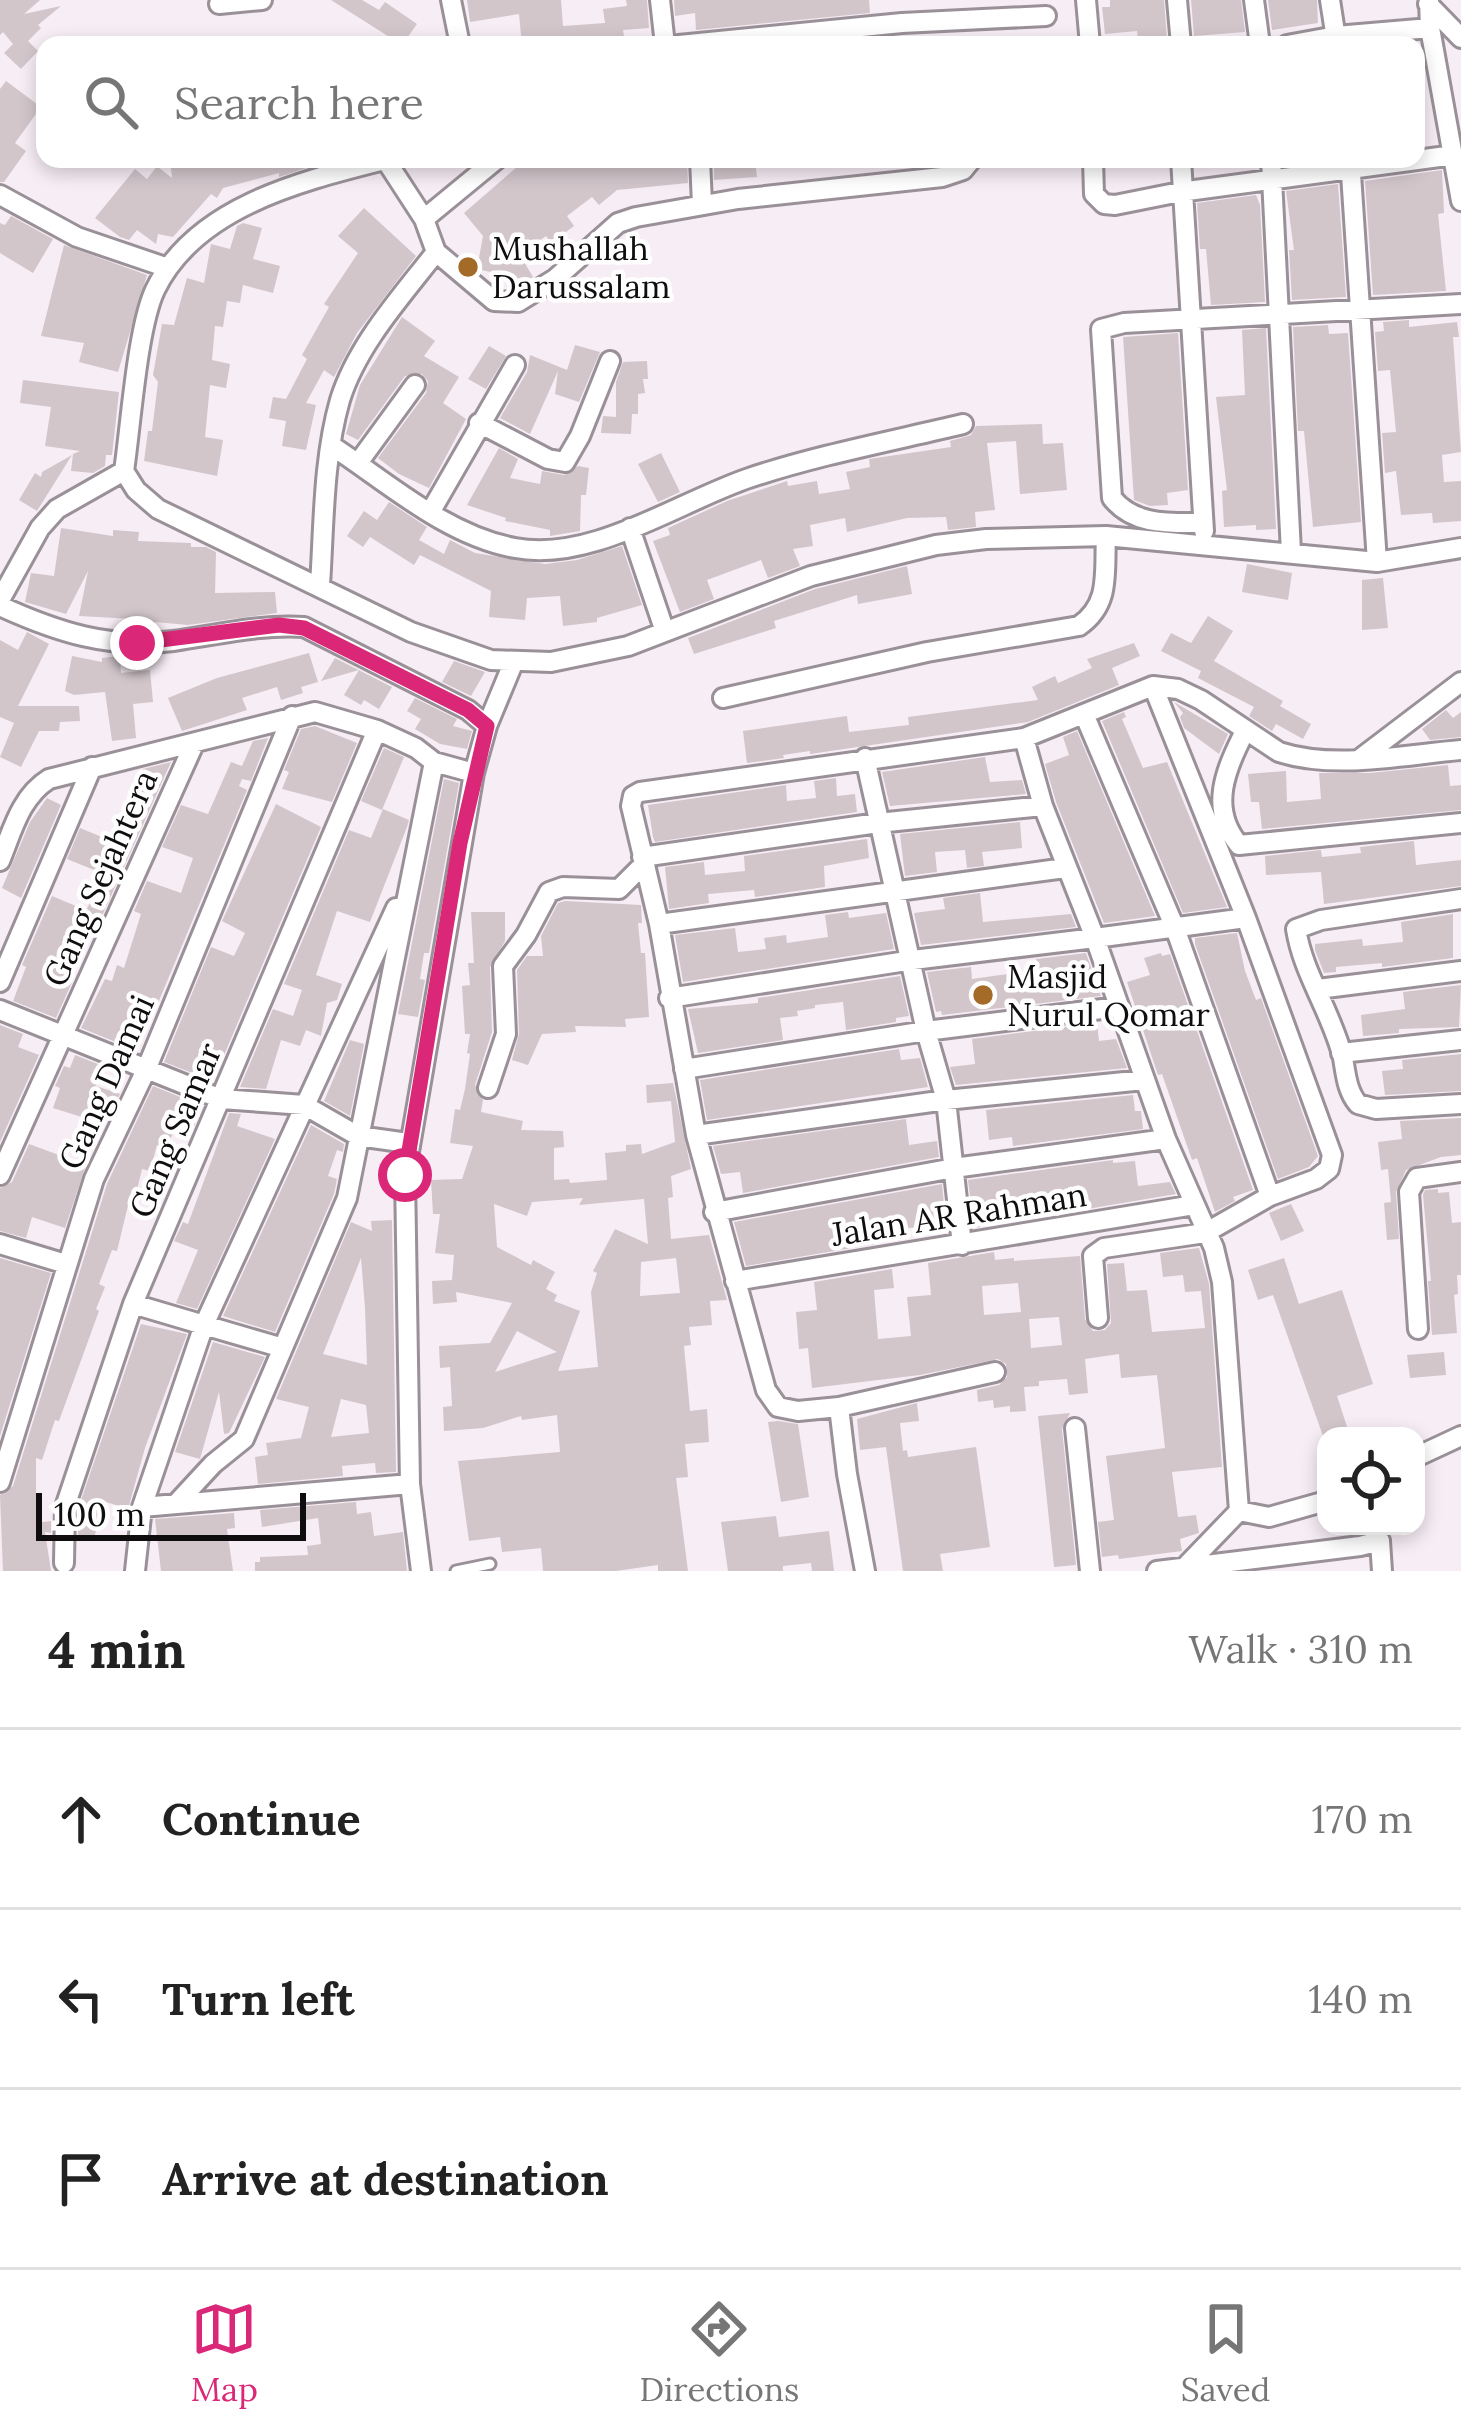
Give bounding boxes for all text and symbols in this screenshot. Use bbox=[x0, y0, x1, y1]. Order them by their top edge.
search box bbox=[36, 36, 1425, 168]
icon: search bbox=[78, 69, 144, 135]
text: Search here bbox=[174, 74, 424, 131]
place label: Mushallah Darussalam bbox=[492, 227, 671, 307]
marker: Mushallah Darussalam bbox=[455, 254, 481, 280]
route end bbox=[110, 616, 164, 670]
street label: Gang Sejahtera bbox=[34, 763, 166, 993]
place label: Masjid Nurul Qomar bbox=[1007, 955, 1210, 1035]
marker: Masjid Nurul Qomar bbox=[970, 982, 996, 1008]
street label: Gang Damai bbox=[49, 988, 163, 1176]
street label: Gang Samar bbox=[119, 1036, 231, 1224]
route start bbox=[378, 1148, 432, 1202]
street label: Jalan AR Rahman bbox=[827, 1173, 1090, 1255]
map controls bbox=[1317, 1427, 1425, 1535]
button: locate bbox=[1317, 1427, 1425, 1535]
scale bar bbox=[36, 1487, 306, 1540]
text: 100 m bbox=[54, 1493, 145, 1535]
text: 4 min bbox=[48, 1617, 185, 1682]
text: Walk · 310 m bbox=[1189, 1624, 1413, 1674]
icon: ahead bbox=[48, 1786, 114, 1852]
text: Continue bbox=[162, 1790, 361, 1847]
text: 170 m bbox=[1311, 1794, 1413, 1844]
icon: left bbox=[48, 1966, 114, 2032]
text: Turn left bbox=[162, 1970, 355, 2027]
text: 140 m bbox=[1308, 1974, 1413, 2024]
icon: arrive bbox=[48, 2146, 114, 2212]
text: Arrive at destination bbox=[162, 2150, 609, 2207]
tab: Map bbox=[191, 2296, 258, 2410]
tab: Directions bbox=[640, 2296, 799, 2410]
tab: Saved bbox=[1181, 2296, 1270, 2410]

